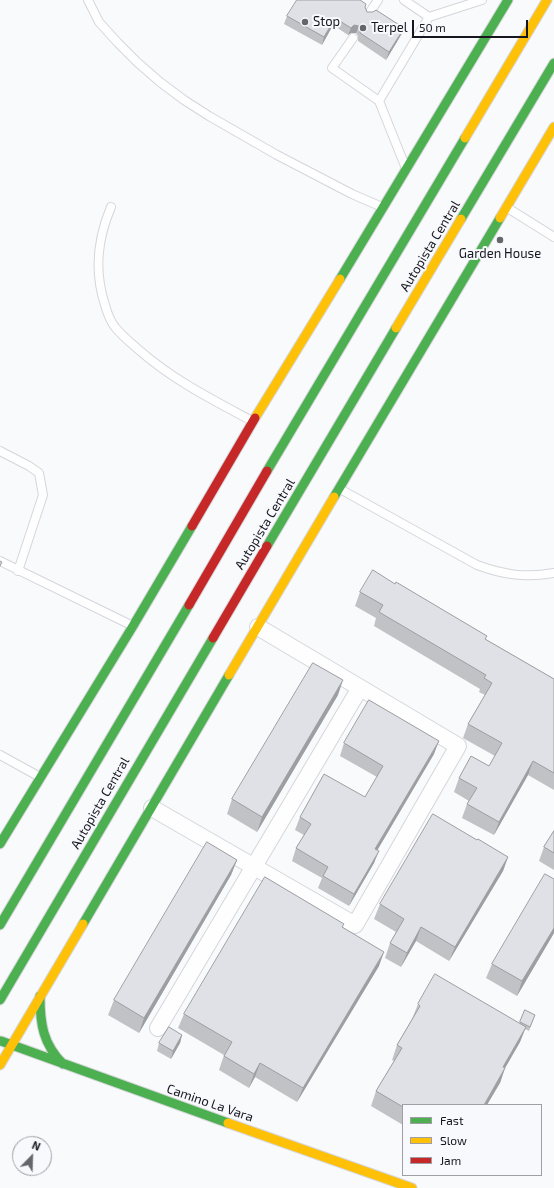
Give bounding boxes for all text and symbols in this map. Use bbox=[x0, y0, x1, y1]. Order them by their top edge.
scale bar bbox=[414, 12, 530, 38]
place label: Stop bbox=[313, 14, 340, 30]
marker: Stop bbox=[300, 17, 310, 27]
place label: Terpel bbox=[371, 20, 408, 36]
text: 50 m bbox=[419, 20, 446, 34]
marker: Terpel bbox=[358, 23, 368, 33]
street label: Autopista Central bbox=[397, 198, 463, 294]
marker: Garden House bbox=[495, 235, 505, 245]
place label: Garden House bbox=[459, 246, 541, 262]
street label: Autopista Central bbox=[232, 476, 298, 572]
street label: Autopista Central bbox=[67, 754, 133, 852]
street label: Camino La Vara bbox=[165, 1081, 255, 1125]
legend bbox=[402, 1104, 542, 1176]
text: Fast bbox=[440, 1113, 463, 1127]
text: Slow bbox=[440, 1133, 467, 1147]
north arrow bbox=[12, 1136, 52, 1176]
text: N bbox=[30, 1138, 43, 1153]
text: Jam bbox=[440, 1153, 461, 1167]

